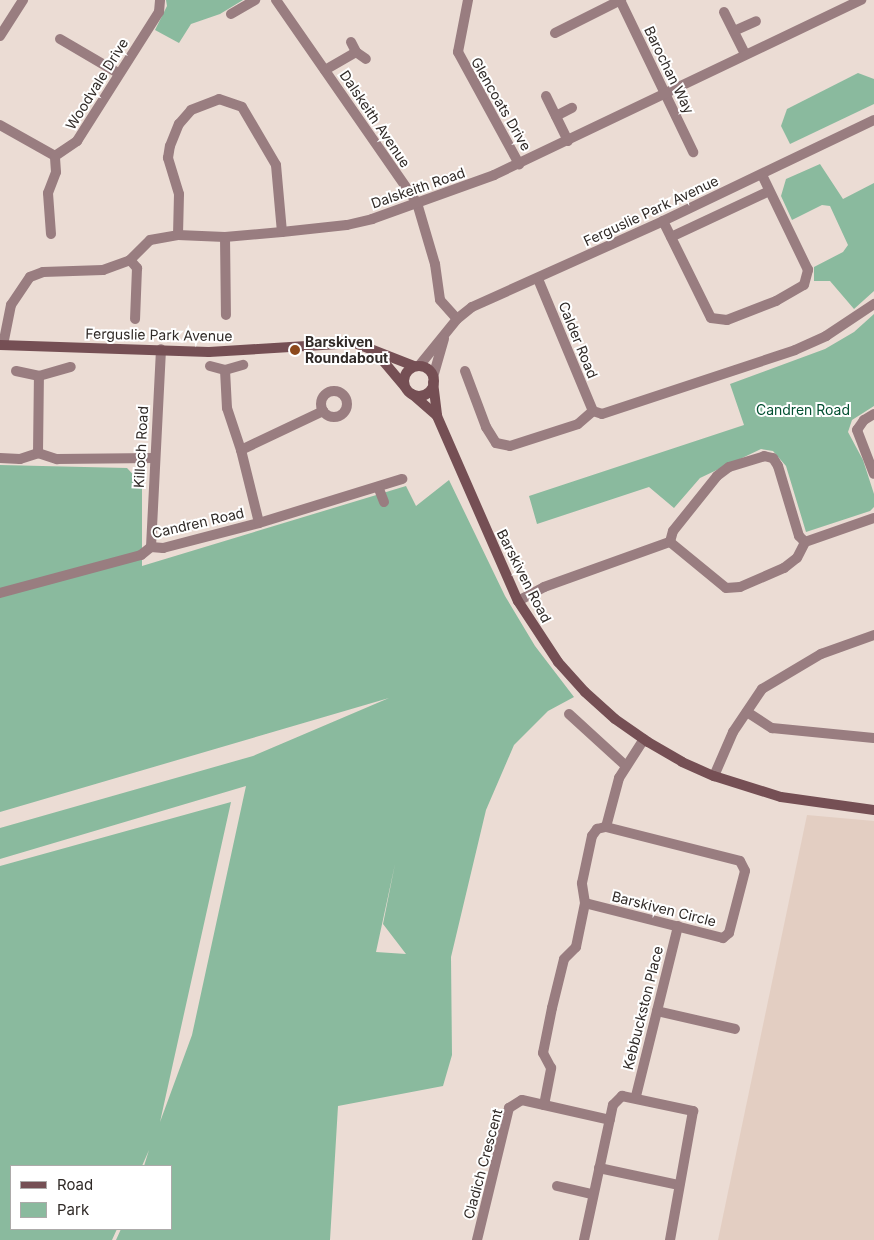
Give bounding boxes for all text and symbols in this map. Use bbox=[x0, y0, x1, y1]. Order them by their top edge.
street label: Barochan Way bbox=[641, 23, 697, 117]
street label: Woodvale Drive bbox=[62, 35, 132, 133]
street label: Glencoats Drive bbox=[467, 54, 535, 154]
street label: Dalskeith Avenue bbox=[336, 67, 414, 171]
street label: Dalskeith Road bbox=[369, 164, 467, 212]
street label: Ferguslie Park Avenue bbox=[581, 172, 721, 250]
street label: Calder Road bbox=[555, 299, 601, 381]
street label: Ferguslie Park Avenue bbox=[85, 325, 233, 345]
place label: Barskiven Roundabout bbox=[305, 334, 388, 367]
marker: Barskiven Roundabout bbox=[289, 344, 301, 356]
park label: Candren Road bbox=[756, 402, 850, 418]
street label: Killoch Road bbox=[130, 406, 152, 488]
street label: Candren Road bbox=[150, 504, 246, 542]
street label: Barskiven Road bbox=[493, 527, 555, 625]
street label: Barskiven Circle bbox=[610, 888, 718, 930]
street label: Kebbuckston Place bbox=[619, 944, 667, 1072]
street label: Cladich Crescent bbox=[460, 1107, 506, 1221]
legend bbox=[10, 1165, 172, 1230]
text: Road bbox=[57, 1175, 93, 1194]
text: Park bbox=[57, 1200, 89, 1219]

